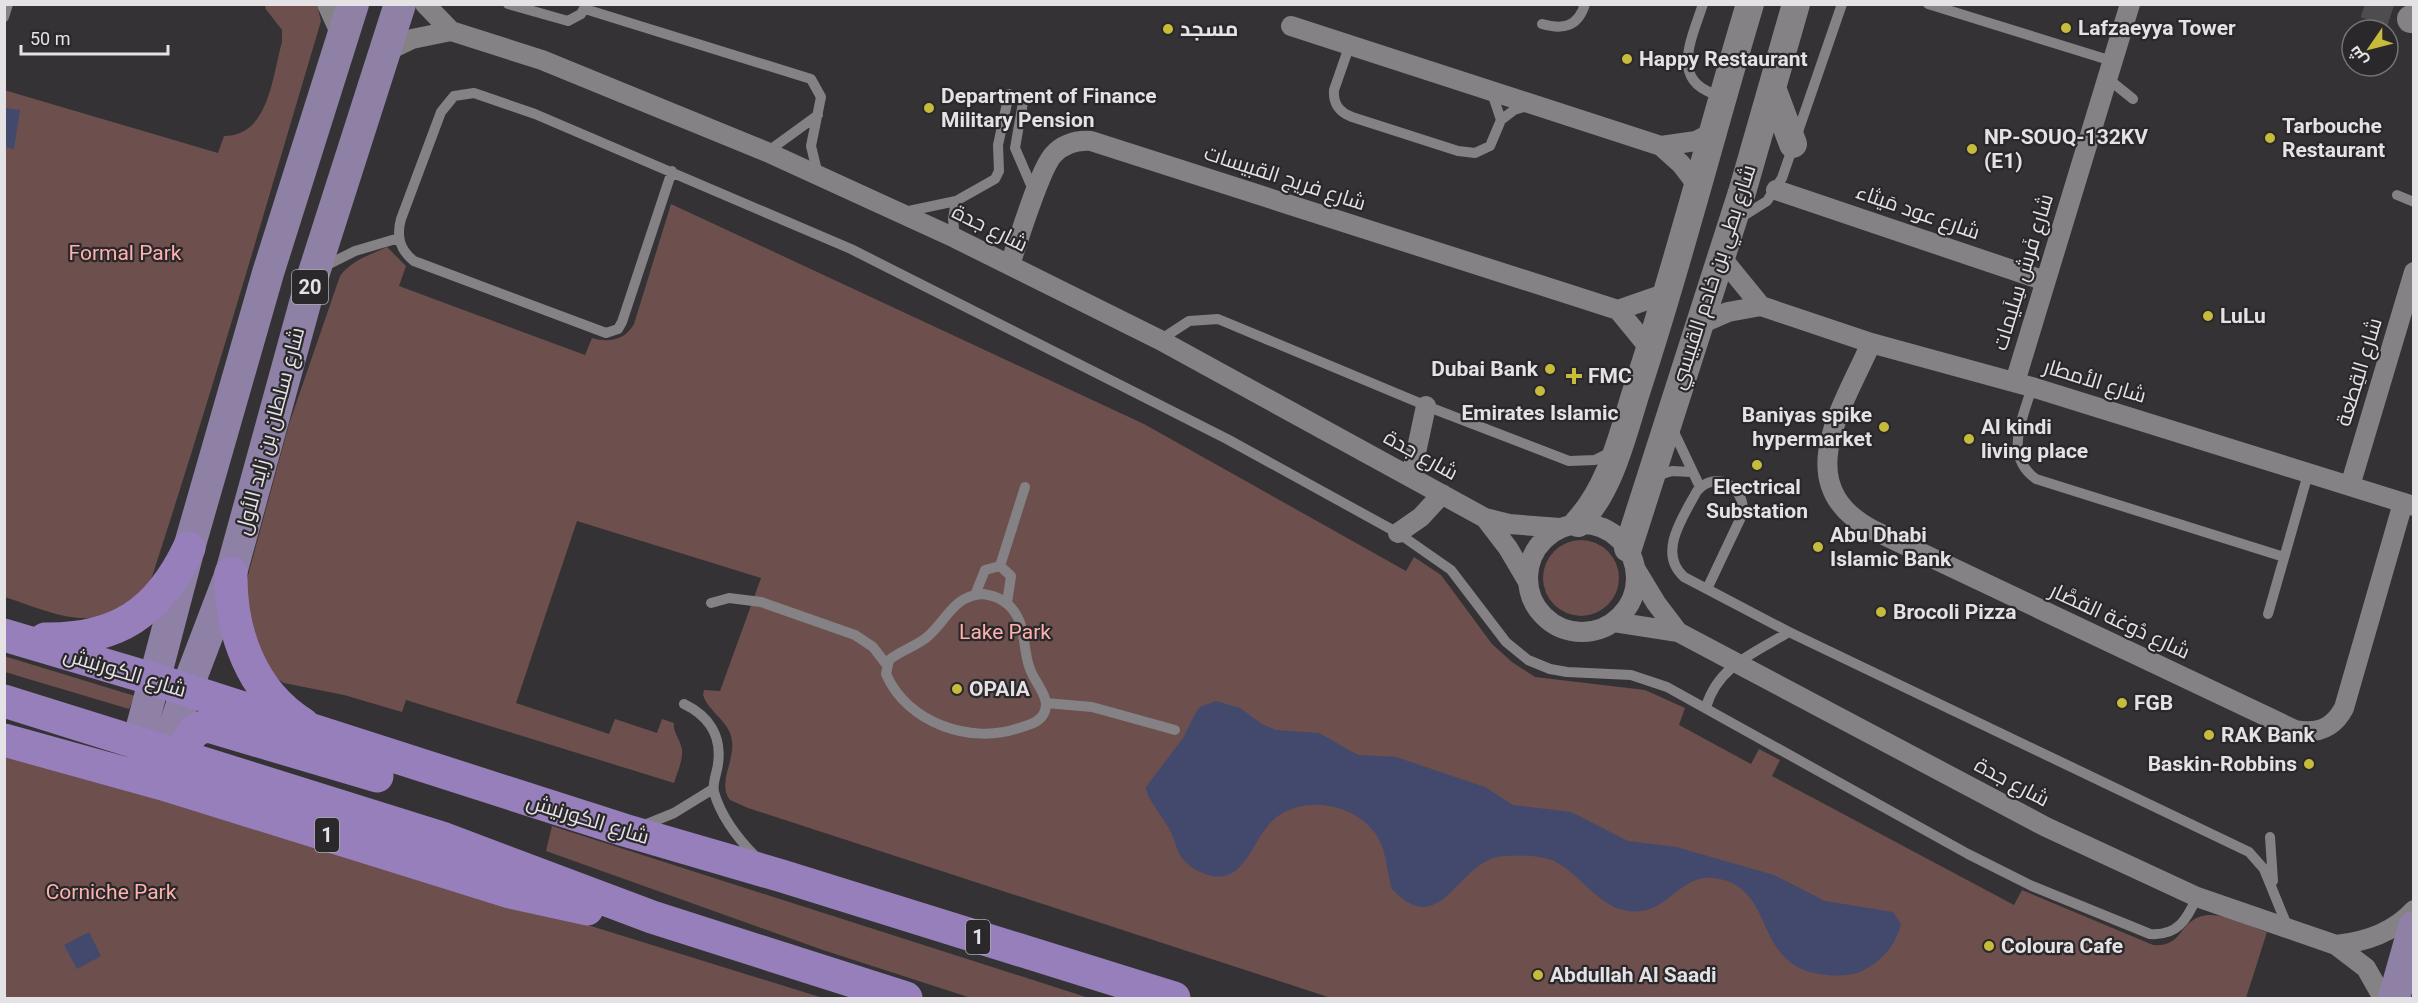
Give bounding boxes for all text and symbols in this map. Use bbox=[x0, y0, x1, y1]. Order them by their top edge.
place label: Lafzaeyya Tower bbox=[2078, 16, 2236, 40]
place label: مسجد bbox=[1180, 17, 1238, 41]
scale bar bbox=[21, 18, 168, 56]
north arrow bbox=[2340, 18, 2400, 78]
marker: Lafzaeyya Tower bbox=[2059, 21, 2073, 35]
marker: مسجد bbox=[1161, 22, 1175, 36]
text: 50 m bbox=[30, 28, 70, 49]
text: ش bbox=[2344, 42, 2372, 70]
place label: Happy Restaurant bbox=[1639, 47, 1808, 71]
marker: Happy Restaurant bbox=[1620, 52, 1634, 66]
place label: Department of Finance Military Pension bbox=[941, 84, 1157, 132]
marker: Department of Finance Military Pension bbox=[922, 101, 936, 115]
place label: Tarbouche Restaurant bbox=[2282, 114, 2385, 162]
place label: NP-SOUQ-132KV (E1) bbox=[1984, 125, 2148, 173]
marker: Tarbouche Restaurant bbox=[2263, 131, 2277, 145]
street label: شارع فريج القبيسات bbox=[1200, 141, 1369, 217]
marker: NP-SOUQ-132KV (E1) bbox=[1965, 142, 1979, 156]
street label: شارع بطي بن خادم القبيسي bbox=[1665, 162, 1764, 394]
street label: شارع عود مَيثاء bbox=[1852, 180, 1983, 246]
street label: شارع فَرش سِلَيمات bbox=[1988, 191, 2060, 354]
street label: شارع جدة bbox=[947, 199, 1032, 258]
park label: Formal Park bbox=[69, 241, 182, 265]
road number: 20 bbox=[292, 270, 328, 304]
place label: LuLu bbox=[2220, 304, 2266, 328]
marker: LuLu bbox=[2201, 309, 2215, 323]
street label: شارع القِطعة bbox=[2331, 315, 2389, 430]
street label: شارع سلطان بن زايد الأول bbox=[231, 324, 311, 538]
street label: شارع الأمطار bbox=[2039, 354, 2149, 410]
place label: Dubai Bank bbox=[1431, 357, 1539, 381]
marker: Dubai Bank bbox=[1543, 362, 1557, 376]
place label: FMC bbox=[1588, 364, 1632, 388]
marker: FMC bbox=[1565, 367, 1583, 385]
marker: Emirates Islamic bbox=[1533, 384, 1547, 398]
place label: Emirates Islamic bbox=[1461, 401, 1619, 425]
place label: Baniyas spike hypermarket bbox=[1742, 403, 1872, 451]
place label: Al kindi living place bbox=[1981, 415, 2088, 463]
marker: Baniyas spike hypermarket bbox=[1877, 420, 1891, 434]
street label: شارع جدة bbox=[1379, 425, 1462, 487]
marker: Al kindi living place bbox=[1962, 432, 1976, 446]
marker: Electrical Substation bbox=[1750, 458, 1764, 472]
place label: Electrical Substation bbox=[1706, 475, 1808, 523]
place label: Abu Dhabi Islamic Bank bbox=[1830, 523, 1952, 571]
marker: Abu Dhabi Islamic Bank bbox=[1811, 540, 1825, 554]
street label: شارع دُوغة القصَّار bbox=[2044, 578, 2194, 666]
place label: Brocoli Pizza bbox=[1893, 600, 2016, 624]
marker: Brocoli Pizza bbox=[1874, 605, 1888, 619]
park label: Lake Park bbox=[959, 620, 1051, 644]
street label: شارع الكورنيش bbox=[60, 642, 189, 704]
place label: OPAIA bbox=[969, 677, 1031, 701]
marker: OPAIA bbox=[950, 682, 964, 696]
place label: FGB bbox=[2134, 691, 2173, 715]
marker: FGB bbox=[2115, 696, 2129, 710]
place label: RAK Bank bbox=[2221, 723, 2316, 747]
marker: RAK Bank bbox=[2202, 728, 2216, 742]
street label: شارع جدة bbox=[1970, 752, 2053, 813]
place label: Baskin-Robbins bbox=[2148, 752, 2297, 776]
marker: Baskin-Robbins bbox=[2302, 757, 2316, 771]
street label: شارع الكورنيش bbox=[523, 789, 652, 851]
road number: 1 bbox=[315, 818, 339, 852]
park label: Corniche Park bbox=[46, 880, 177, 904]
road number: 1 bbox=[966, 920, 990, 954]
place label: Coloura Cafe bbox=[2001, 934, 2123, 958]
marker: Coloura Cafe bbox=[1982, 939, 1996, 953]
place label: Abdullah Al Saadi bbox=[1550, 963, 1717, 987]
marker: Abdullah Al Saadi bbox=[1531, 968, 1545, 982]

